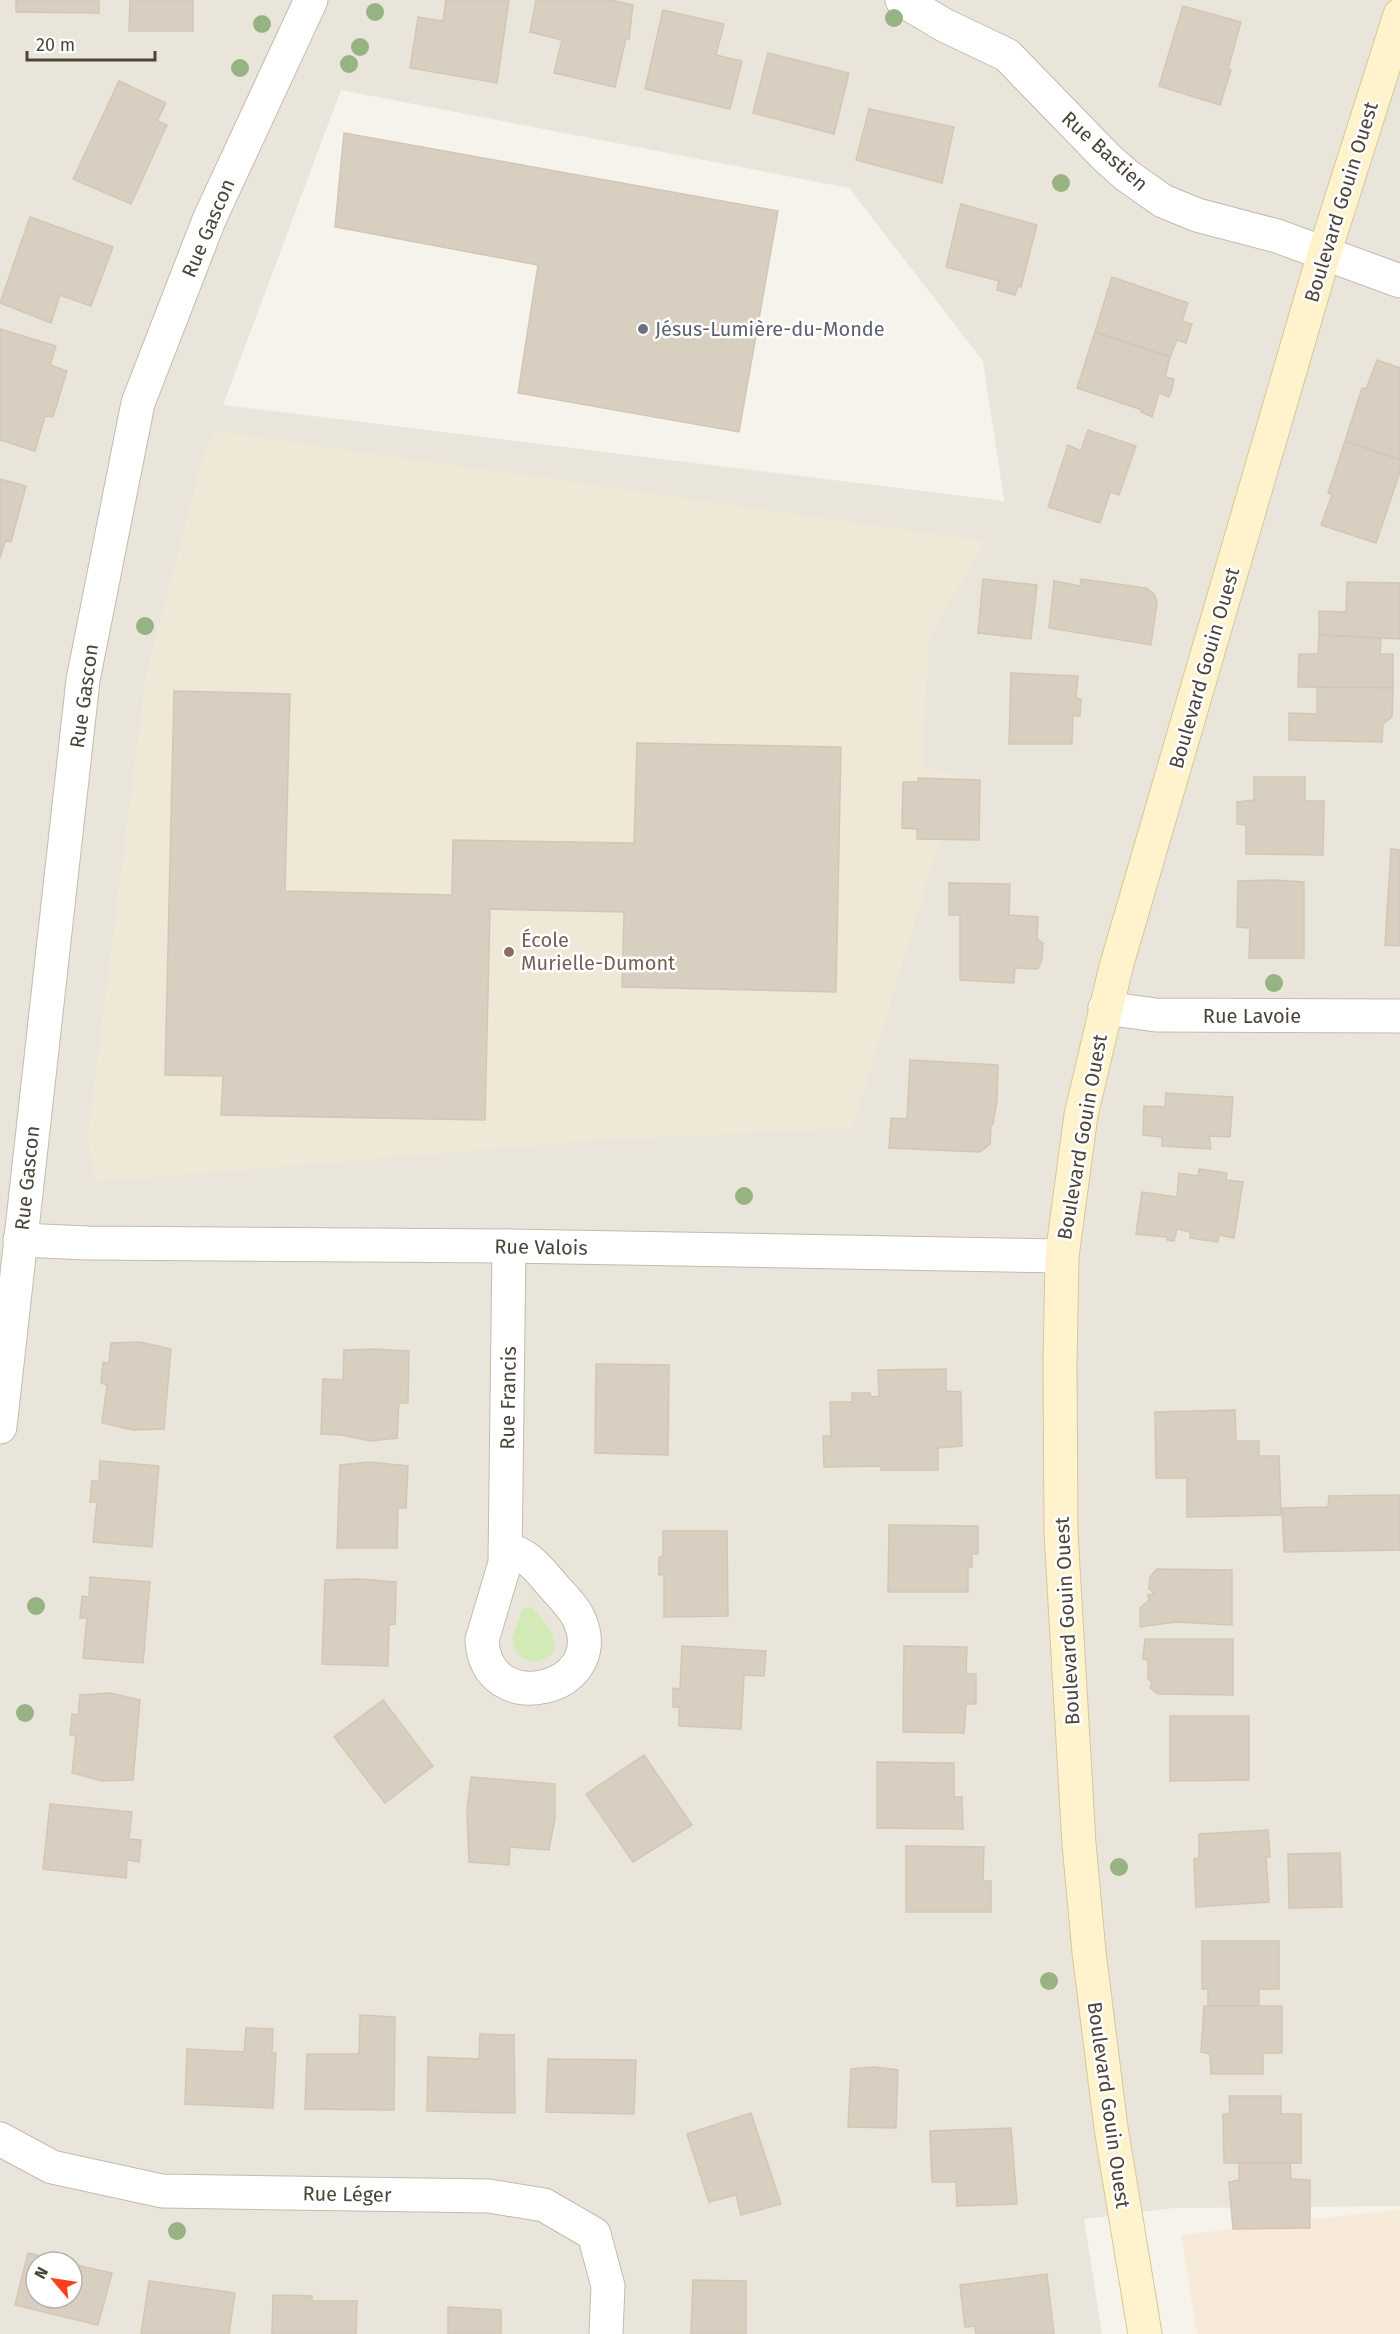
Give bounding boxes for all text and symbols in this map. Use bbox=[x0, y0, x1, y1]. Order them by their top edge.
scale bar bbox=[27, 24, 154, 62]
text: 20 m bbox=[36, 34, 75, 56]
street label: Boulevard Gouin Ouest bbox=[1299, 98, 1383, 305]
street label: Rue Bastien bbox=[1057, 106, 1153, 196]
street label: Rue Gascon bbox=[176, 175, 240, 281]
place label: Jésus-Lumière-du-Monde bbox=[655, 317, 885, 341]
marker: Jésus-Lumière-du-Monde bbox=[636, 322, 650, 336]
street label: Boulevard Gouin Ouest bbox=[1164, 564, 1244, 771]
street label: Rue Gascon bbox=[65, 642, 103, 750]
place label: École Murielle-Dumont bbox=[521, 928, 676, 975]
marker: École Murielle-Dumont bbox=[502, 945, 516, 959]
street label: Rue Lavoie bbox=[1203, 1004, 1301, 1028]
street label: Boulevard Gouin Ouest bbox=[1052, 1032, 1112, 1242]
street label: Rue Gascon bbox=[10, 1124, 44, 1232]
street label: Rue Valois bbox=[494, 1234, 588, 1260]
street label: Rue Francis bbox=[495, 1346, 521, 1450]
street label: Boulevard Gouin Ouest bbox=[1050, 1516, 1084, 1726]
street label: Boulevard Gouin Ouest bbox=[1083, 2000, 1135, 2211]
street label: Rue Léger bbox=[302, 2181, 392, 2207]
north arrow bbox=[24, 2250, 84, 2310]
text: N bbox=[30, 2264, 52, 2282]

